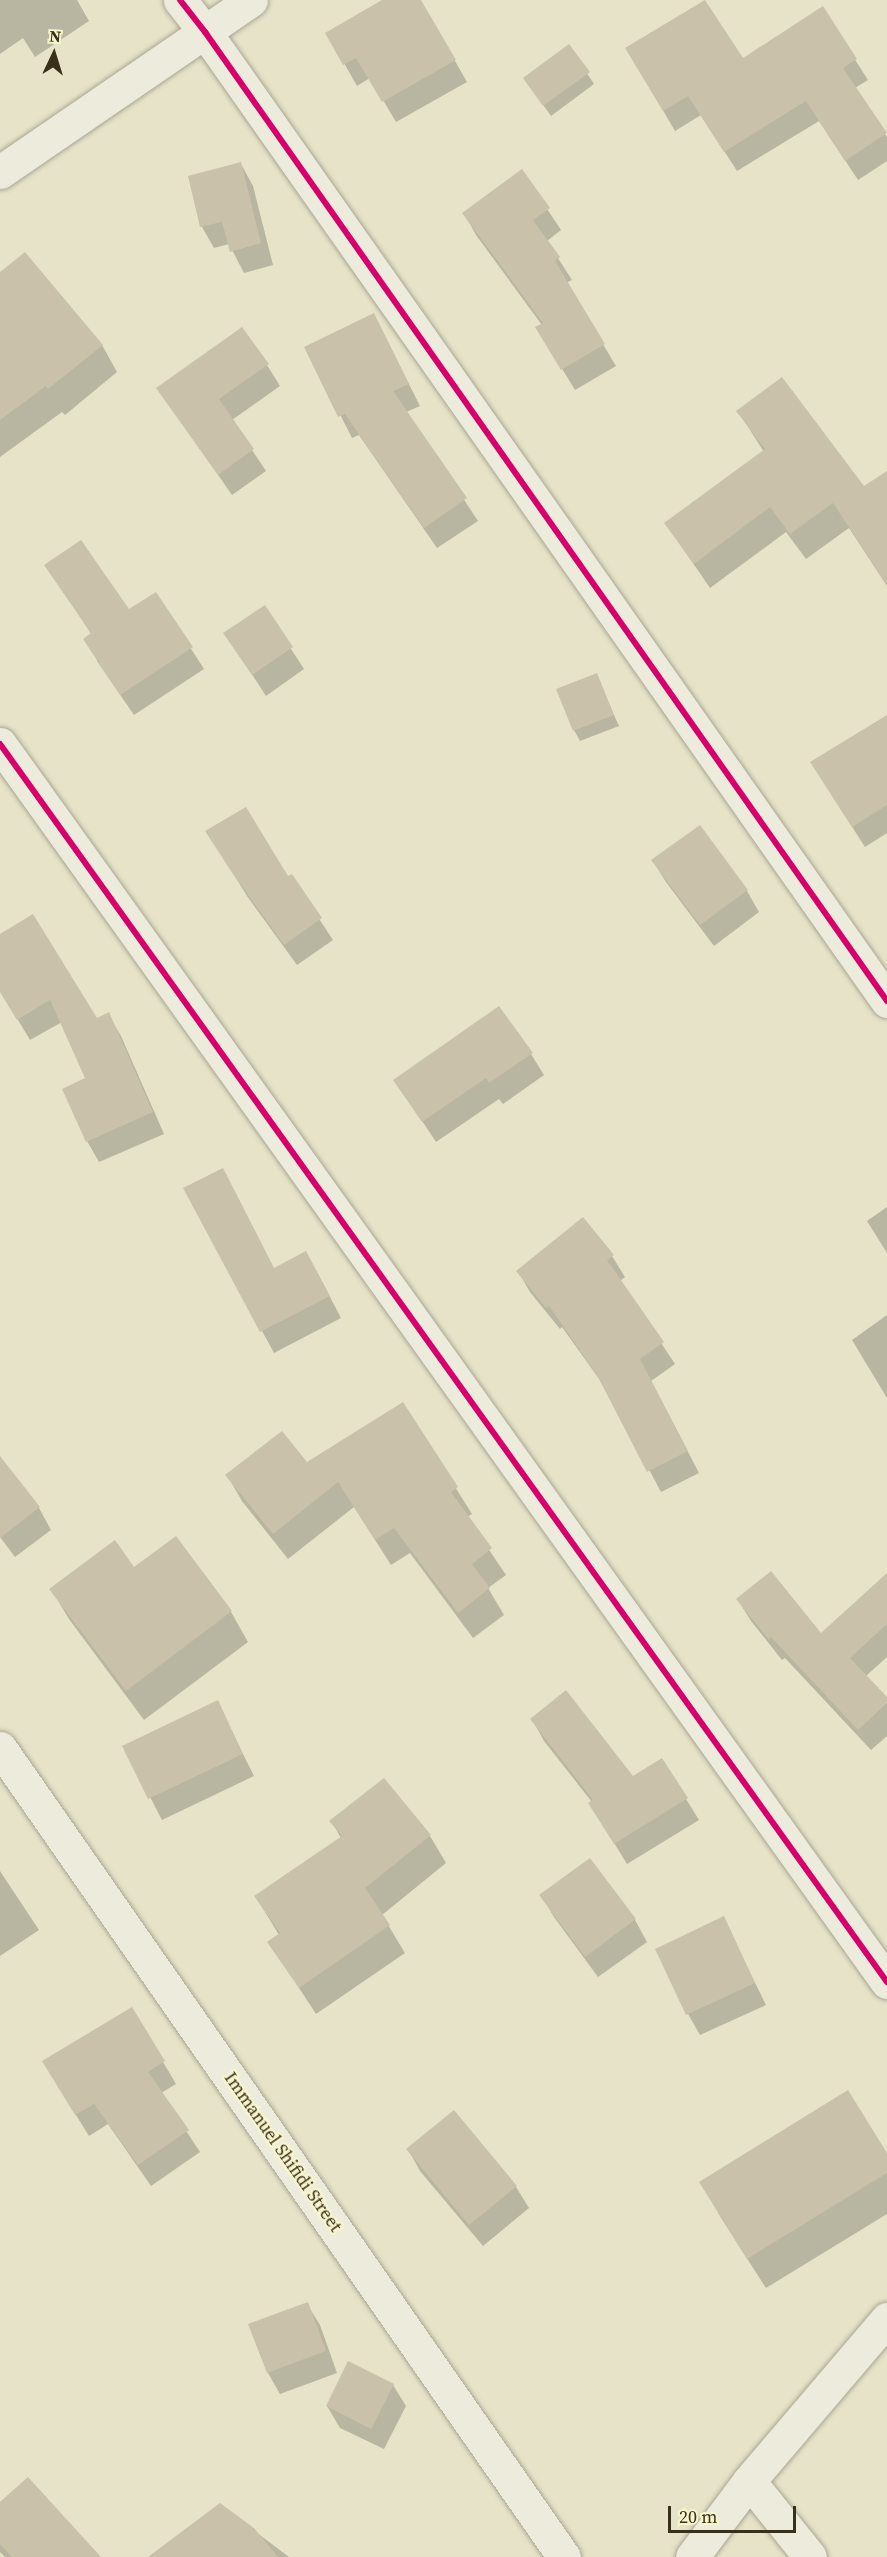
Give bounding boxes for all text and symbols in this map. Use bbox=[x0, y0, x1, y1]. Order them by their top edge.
north arrow bbox=[24, 24, 84, 84]
text: N bbox=[49, 25, 62, 47]
street label: Immanuel Shifidi Street bbox=[220, 2068, 346, 2236]
scale bar bbox=[671, 2494, 798, 2532]
text: 20 m bbox=[679, 2504, 717, 2529]

